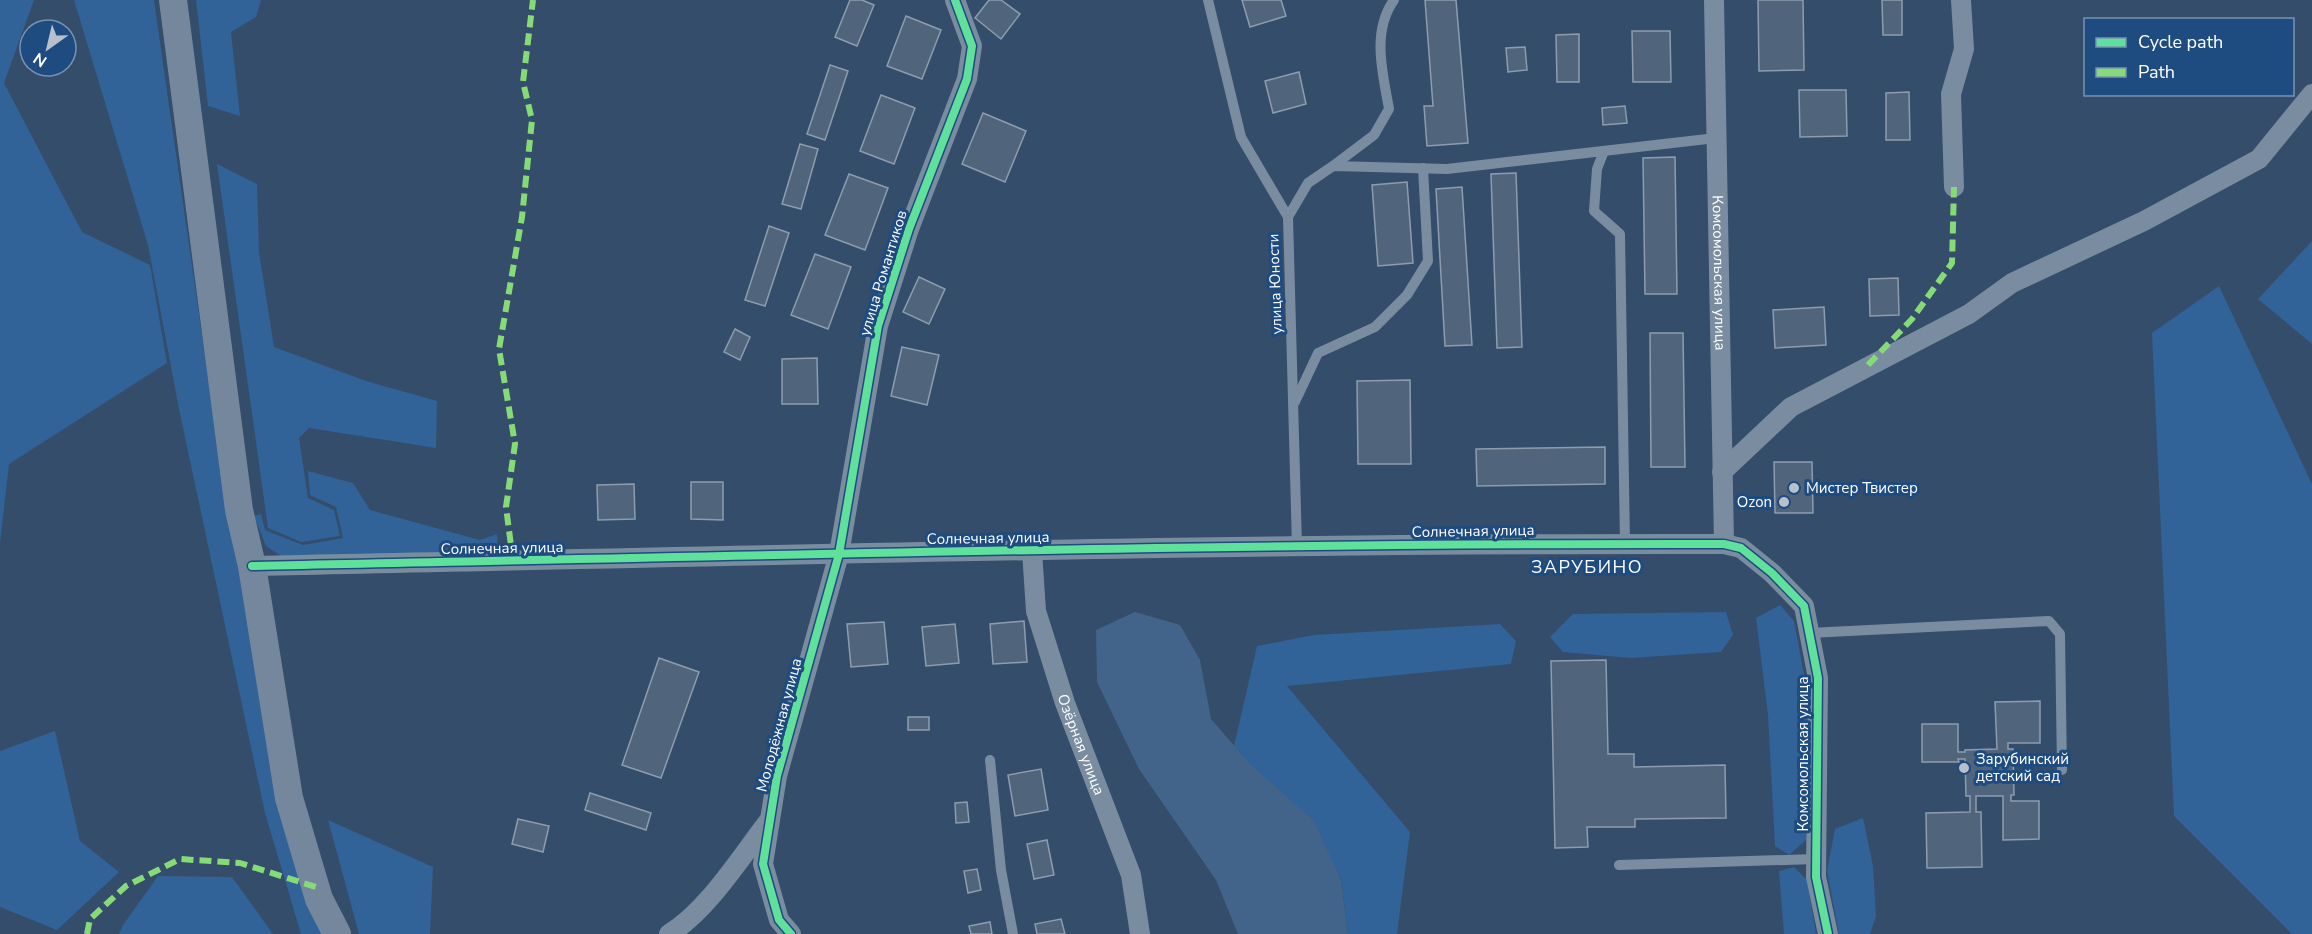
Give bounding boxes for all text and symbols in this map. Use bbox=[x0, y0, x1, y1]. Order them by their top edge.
north arrow bbox=[18, 18, 78, 78]
legend bbox=[2084, 18, 2294, 96]
text: Cycle path bbox=[2138, 30, 2223, 54]
text: N bbox=[29, 47, 51, 72]
text: Path bbox=[2138, 60, 2175, 84]
street label: Комсомольская улица bbox=[1708, 195, 1730, 351]
street label: улица Романтиков bbox=[854, 208, 912, 338]
street label: улица Юности bbox=[1263, 233, 1287, 335]
place label: Мистер Твистер bbox=[1806, 478, 1918, 498]
marker: Мистер Твистер bbox=[1787, 481, 1801, 495]
place label: Ozon bbox=[1737, 492, 1772, 512]
marker: Ozon bbox=[1777, 495, 1791, 509]
street label: Солнечная улица bbox=[1411, 520, 1535, 542]
street label: Солнечная улица bbox=[926, 527, 1050, 549]
street label: Солнечная улица bbox=[440, 537, 564, 559]
district label: ЗАРУБИНО bbox=[1531, 555, 1643, 579]
street label: Молодёжная улица bbox=[752, 656, 806, 794]
street label: Комсомольская улица bbox=[1793, 676, 1813, 832]
street label: Озёрная улица bbox=[1053, 691, 1109, 798]
place label: Зарубинский детский сад bbox=[1976, 749, 2069, 786]
marker: Зарубинский детский сад bbox=[1957, 761, 1971, 775]

